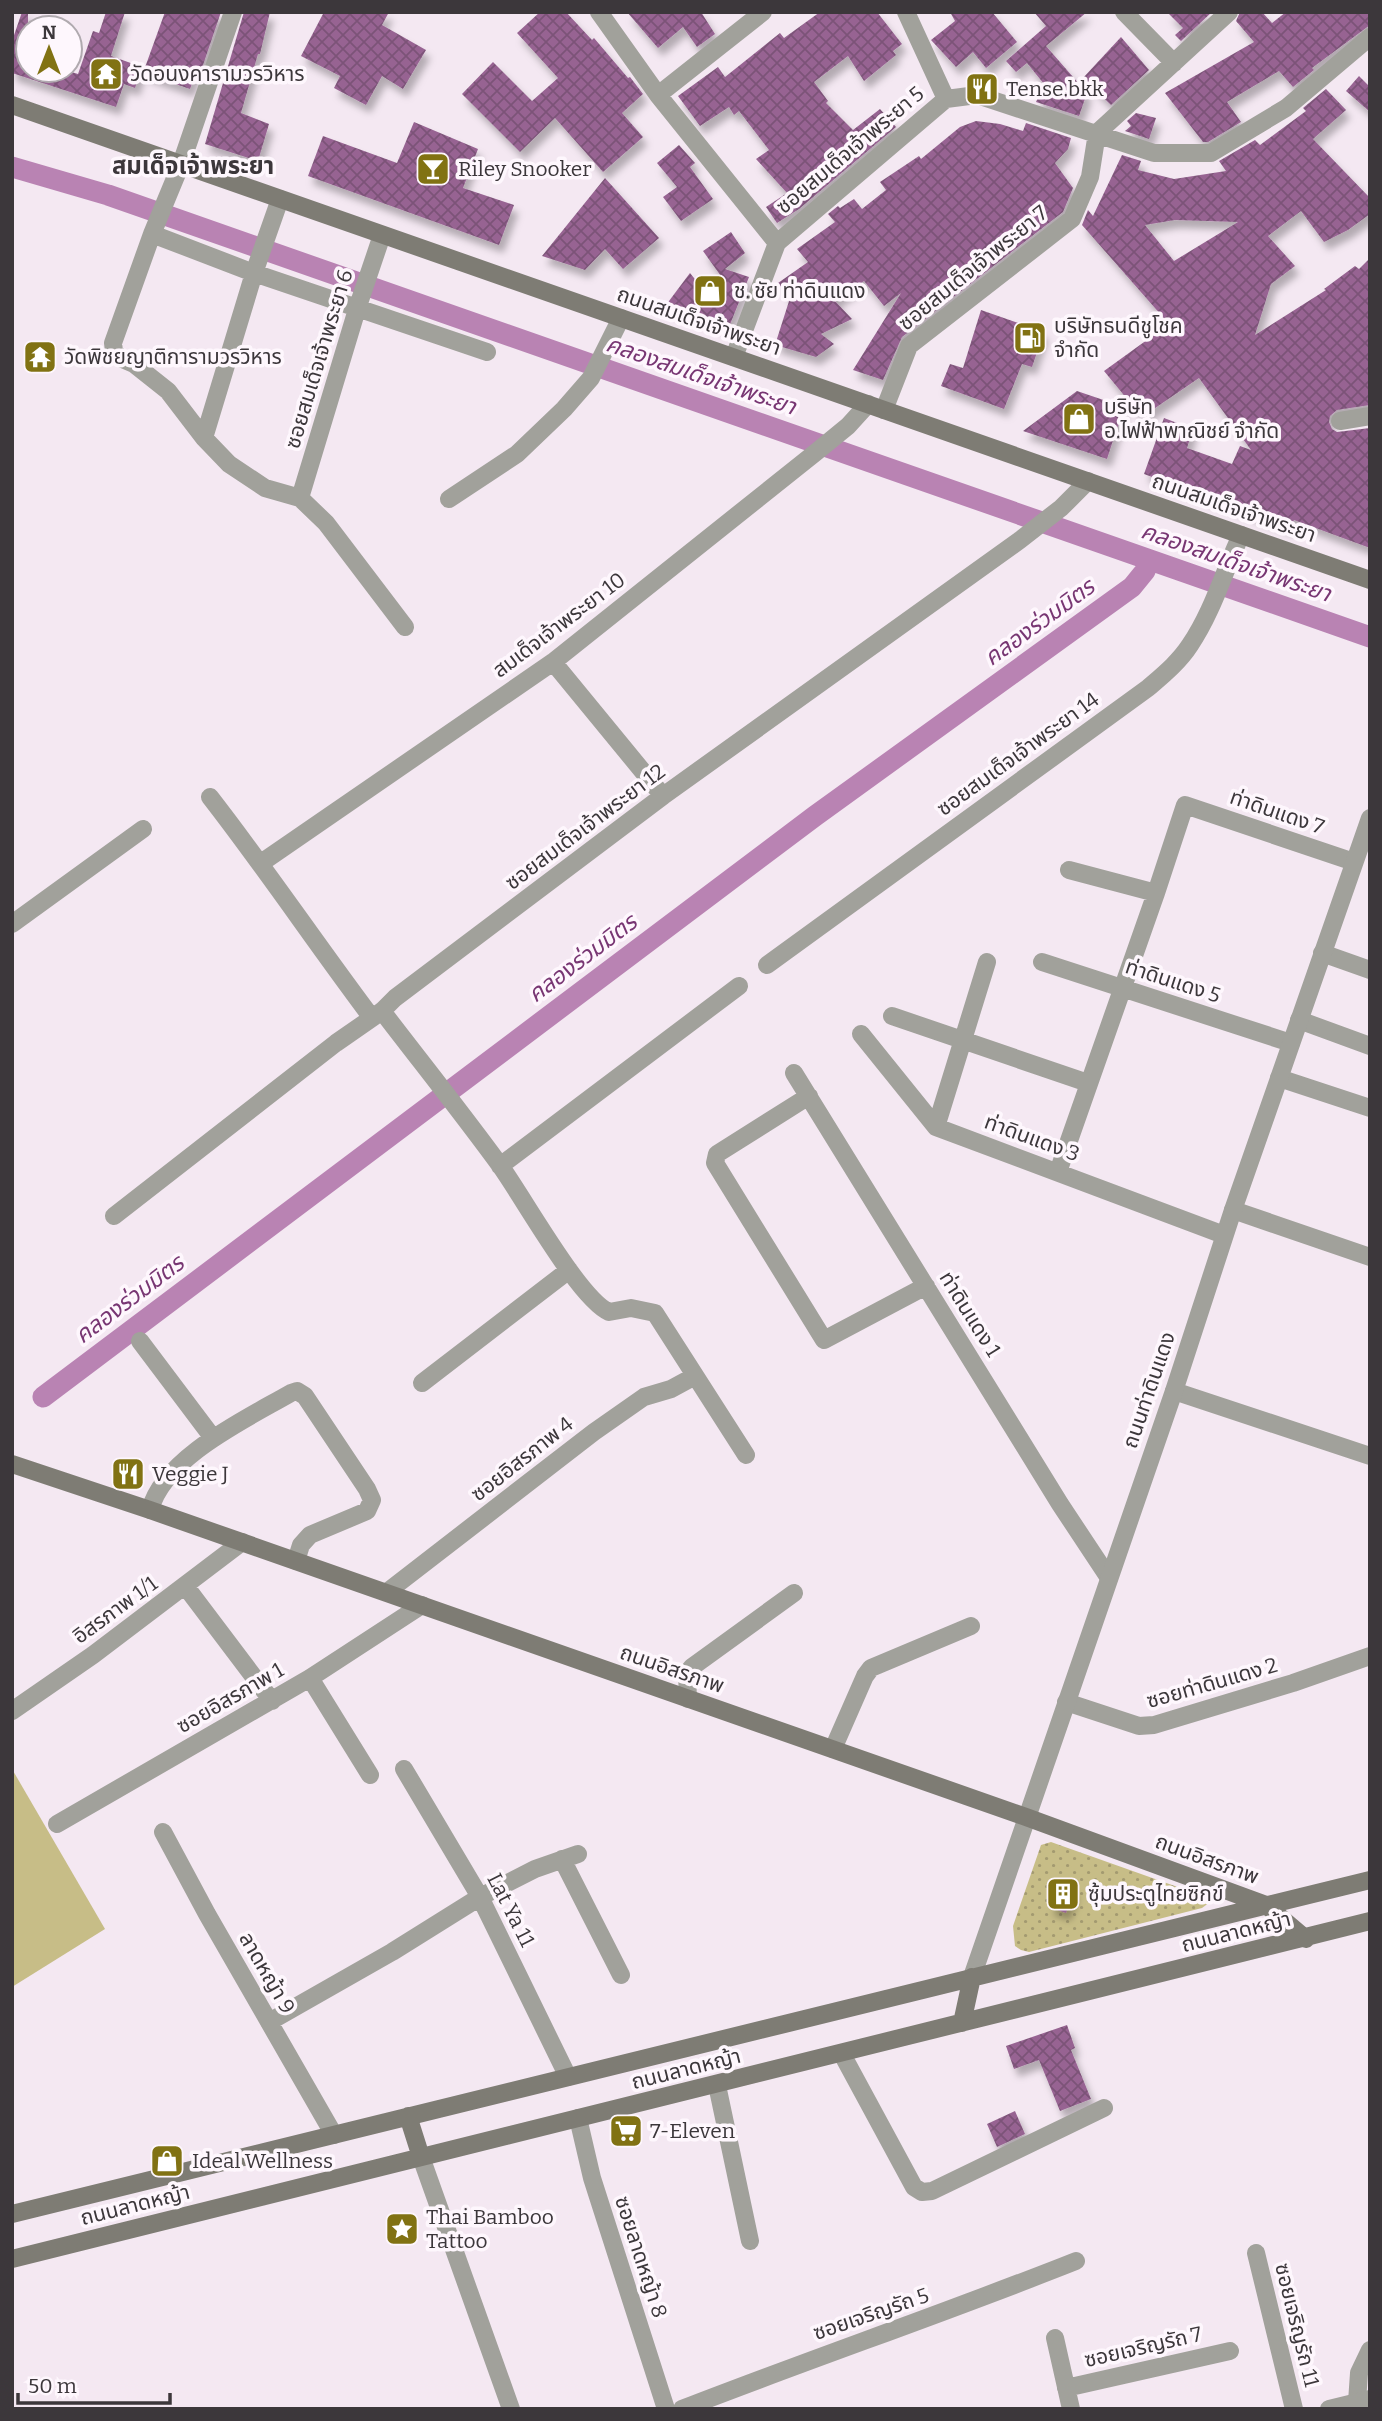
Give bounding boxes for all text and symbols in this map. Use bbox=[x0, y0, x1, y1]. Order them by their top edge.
north arrow bbox=[14, 14, 84, 84]
text: N bbox=[42, 21, 57, 44]
temple icon: วัดอนงคารามวรวิหาร bbox=[87, 55, 125, 93]
place label: วัดอนงคารามวรวิหาร bbox=[130, 61, 305, 87]
restaurant icon: Tense.bkk bbox=[963, 70, 1001, 108]
place label: Tense.bkk bbox=[1006, 76, 1104, 102]
street label: ซอยสมเด็จเจ้าพระยา 5 bbox=[771, 81, 929, 219]
bar icon: Riley Snooker bbox=[414, 150, 452, 188]
district label: สมเด็จเจ้าพระยา bbox=[112, 152, 274, 180]
place label: Riley Snooker bbox=[458, 156, 592, 182]
street label: ซอยสมเด็จเจ้าพระยา 7 bbox=[893, 200, 1053, 336]
street label: ซอยสมเด็จเจ้าพระยา 6 bbox=[279, 266, 359, 452]
shop icon: ช. ชัย ท่าดินแดง bbox=[691, 272, 729, 310]
place label: ช. ชัย ท่าดินแดง bbox=[734, 278, 865, 304]
street label: ถนนสมเด็จเจ้าพระยา bbox=[614, 281, 784, 361]
place label: บริษัทธนดีชูโชค จำกัด bbox=[1054, 313, 1183, 363]
fuel station icon: บริษัทธนดีชูโชค จำกัด bbox=[1011, 319, 1049, 357]
water label: คลองสมเด็จเจ้าพระยา bbox=[602, 329, 801, 421]
temple icon: วัดพิชยญาติการามวรวิหาร bbox=[21, 338, 59, 376]
place label: วัดพิชยญาติการามวรวิหาร bbox=[64, 344, 282, 370]
place label: บริษัท อ.ไฟฟ้าพาณิชย์ จำกัด bbox=[1104, 394, 1279, 444]
shop icon: บริษัท อ.ไฟฟ้าพาณิชย์ จำกัด bbox=[1060, 400, 1098, 438]
street label: ถนนสมเด็จเจ้าพระยา bbox=[1149, 468, 1319, 548]
water label: คลองสมเด็จเจ้าพระยา bbox=[1137, 516, 1336, 608]
street label: สมเด็จเจ้าพระยา 10 bbox=[488, 567, 630, 683]
water label: คลองร่วมมิตร bbox=[978, 572, 1101, 671]
street label: ซอยสมเด็จเจ้าพระยา 14 bbox=[932, 686, 1104, 822]
street label: ซอยสมเด็จเจ้าพระยา 12 bbox=[500, 758, 670, 896]
street label: ท่าดินแดง 7 bbox=[1227, 784, 1328, 840]
water label: คลองร่วมมิตร bbox=[522, 907, 644, 1008]
street label: ท่าดินแดง 5 bbox=[1122, 953, 1224, 1009]
street label: ท่าดินแดง 3 bbox=[981, 1109, 1083, 1167]
water label: คลองร่วมมิตร bbox=[69, 1248, 191, 1349]
street label: ท่าดินแดง 1 bbox=[934, 1266, 1007, 1362]
street label: ถนนท่าดินแดง bbox=[1117, 1328, 1181, 1452]
street label: ซอยอิสรภาพ 4 bbox=[466, 1411, 578, 1507]
restaurant icon: Veggie J bbox=[109, 1455, 147, 1493]
place label: Veggie J bbox=[152, 1461, 229, 1487]
street label: อิสรภาพ 1/1 bbox=[68, 1570, 163, 1649]
street label: ถนนอิสรภาพ bbox=[616, 1639, 728, 1699]
street label: ซอยท่าดินแดง 2 bbox=[1144, 1652, 1280, 1714]
street label: ซอยอิสรภาพ 1 bbox=[172, 1657, 288, 1739]
street label: ถนนอิสรภาพ bbox=[1152, 1828, 1262, 1890]
street label: Lat Ya 11 bbox=[481, 1869, 541, 1951]
building icon: ซุ้มประตูไทยซิกข์ bbox=[1044, 1875, 1082, 1913]
place label: ซุ้มประตูไทยซิกข์ bbox=[1088, 1881, 1224, 1907]
street label: ถนนลาดหญ้า bbox=[1179, 1906, 1293, 1958]
street label: ลาดหญ้า 9 bbox=[233, 1928, 301, 2018]
street label: ถนนลาดหญ้า bbox=[629, 2043, 743, 2095]
supermarket icon: 7-Eleven bbox=[607, 2112, 645, 2150]
place label: 7-Eleven bbox=[650, 2118, 735, 2144]
shop icon: Ideal Wellness bbox=[148, 2142, 186, 2180]
place label: Ideal Wellness bbox=[192, 2148, 333, 2174]
street label: ถนนลาดหญ้า bbox=[78, 2179, 192, 2231]
street label: ซอยลาดหญ้า 8 bbox=[609, 2193, 673, 2321]
place label: Thai Bamboo Tattoo bbox=[426, 2204, 554, 2254]
place icon: Thai Bamboo Tattoo bbox=[383, 2210, 421, 2248]
street label: ซอยเจริญรัถ 11 bbox=[1269, 2261, 1325, 2390]
street label: ซอยเจริญรัถ 5 bbox=[810, 2282, 932, 2346]
street label: ซอยเจริญรัถ 7 bbox=[1082, 2321, 1205, 2373]
scale bar bbox=[18, 2362, 170, 2406]
text: 50 m bbox=[28, 2373, 77, 2399]

